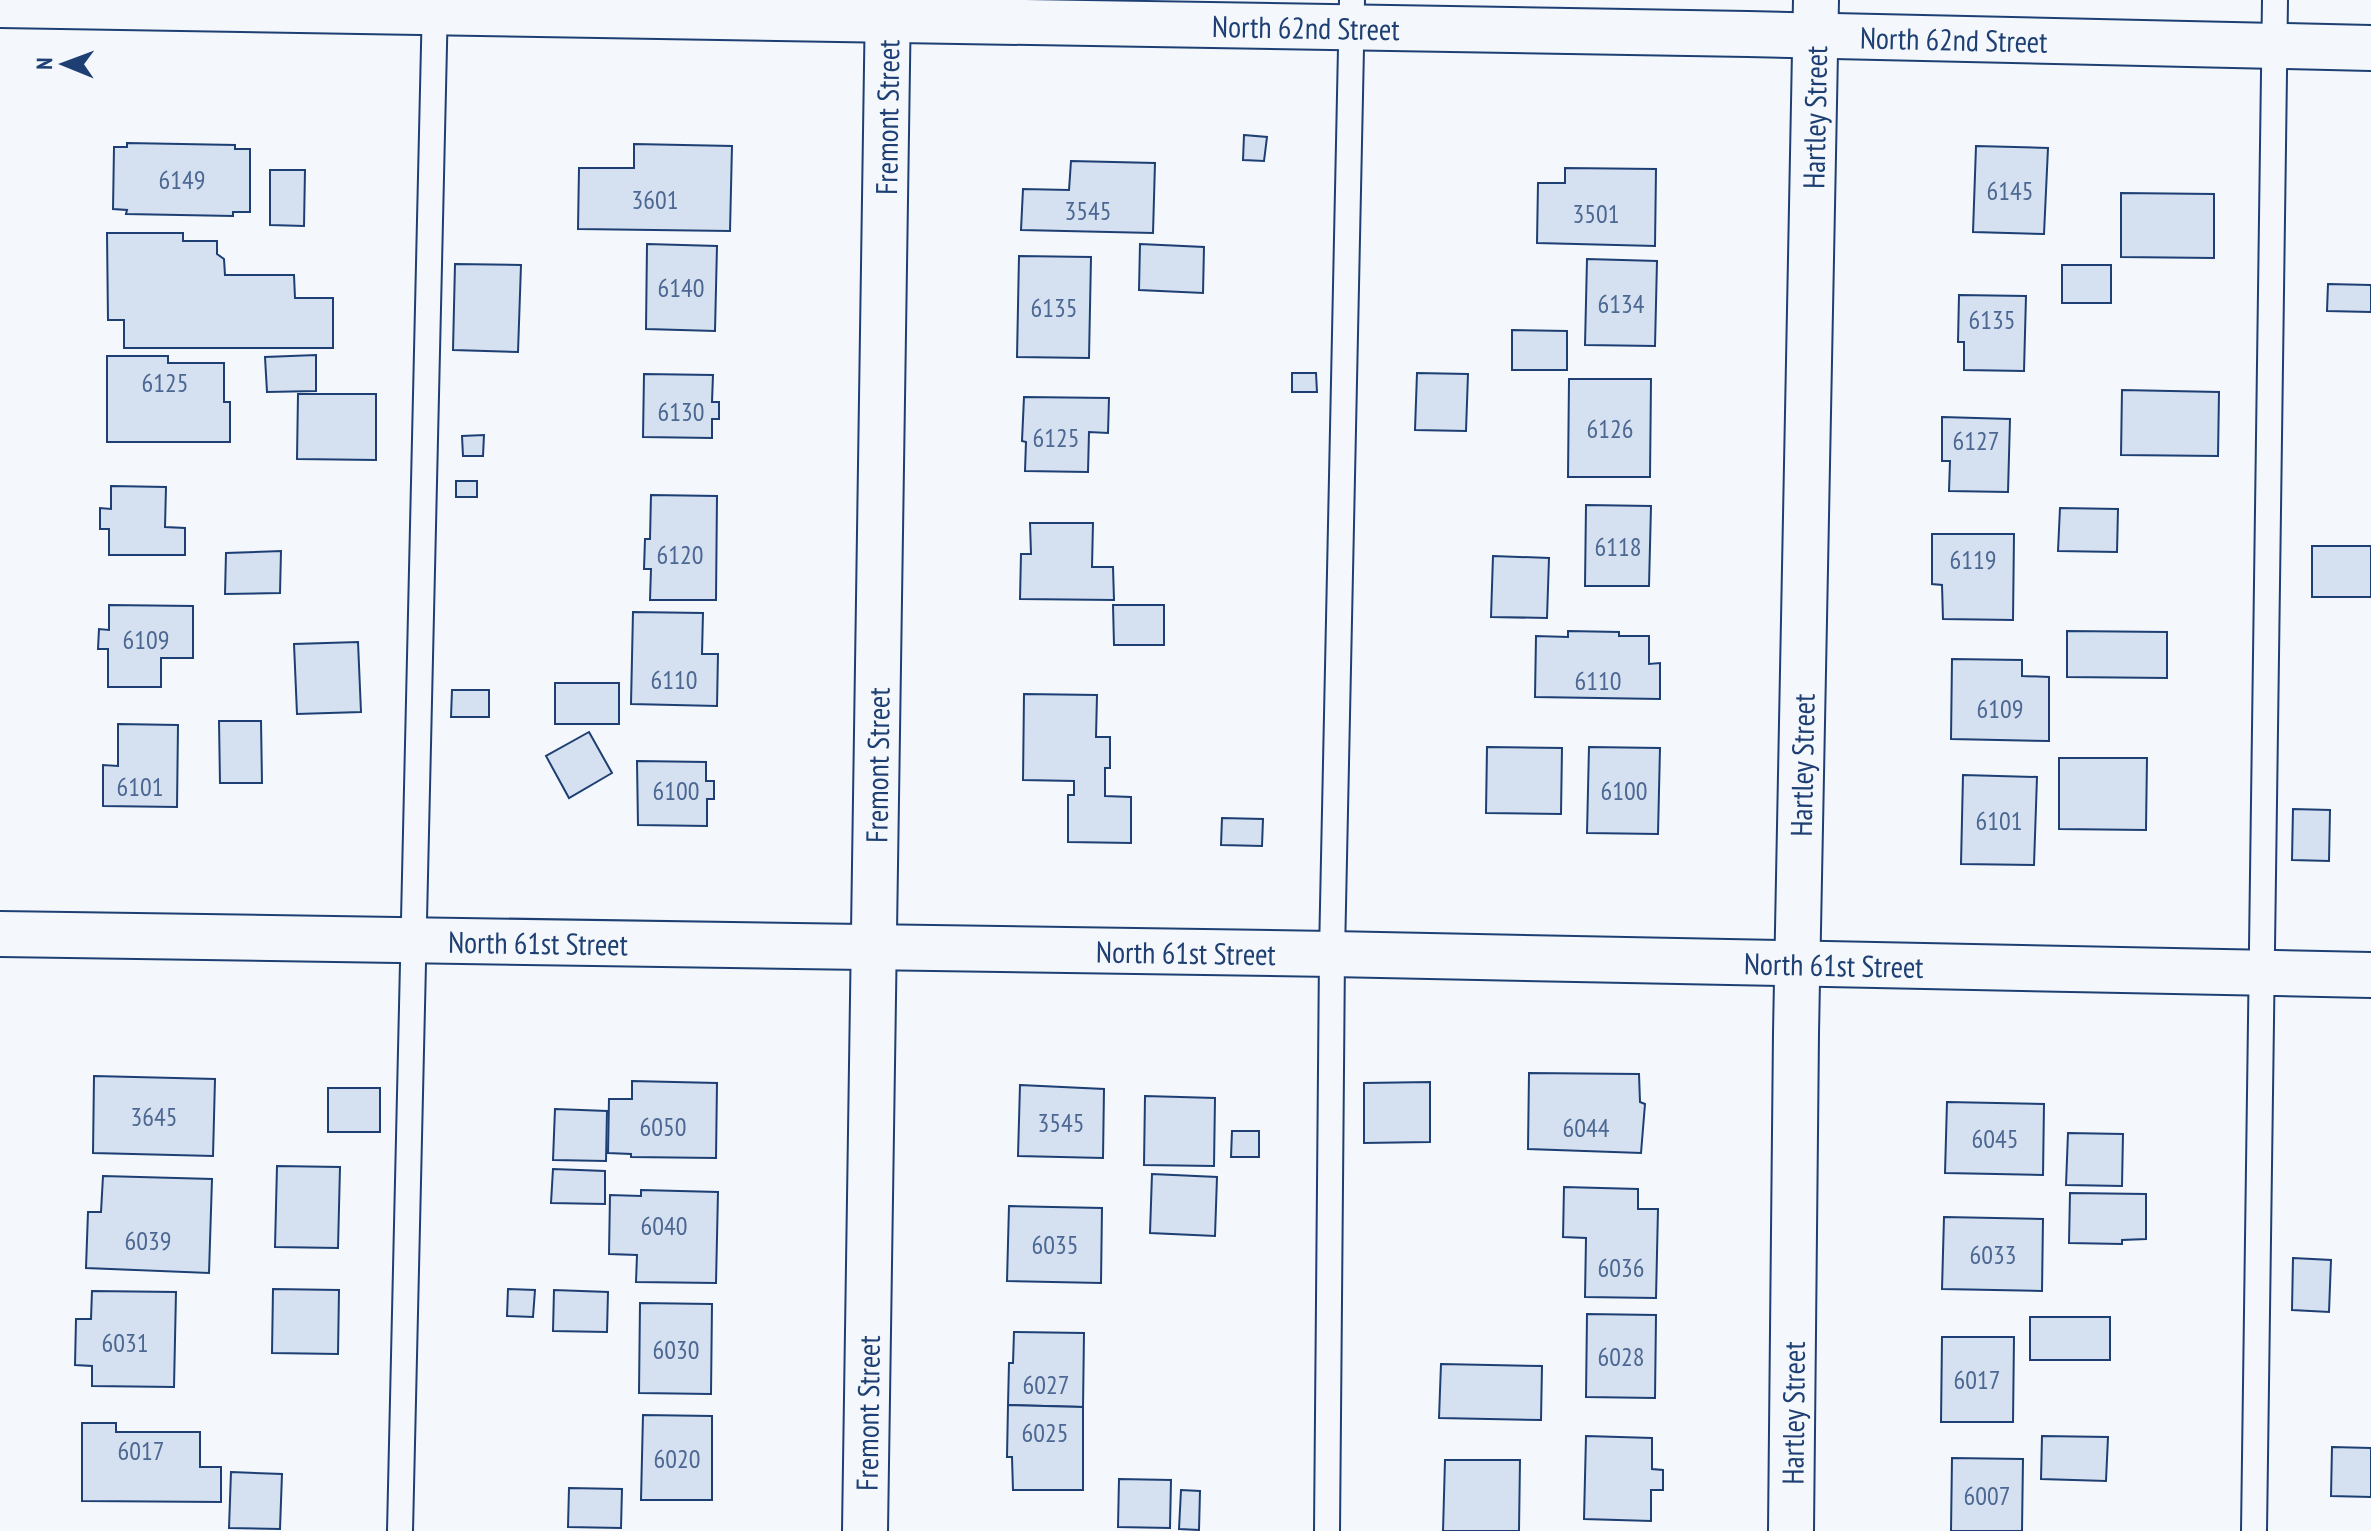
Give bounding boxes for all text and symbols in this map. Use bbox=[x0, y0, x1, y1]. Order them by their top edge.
street label: North 62nd Street bbox=[1212, 6, 1401, 48]
street label: North 62nd Street bbox=[1860, 17, 2049, 60]
north arrow bbox=[24, 24, 104, 104]
street label: Fremont Street bbox=[866, 38, 907, 195]
street label: Hartley Street bbox=[1793, 45, 1835, 189]
text: N bbox=[30, 57, 58, 70]
house number: 6149 bbox=[159, 163, 205, 196]
house number: 6145 bbox=[1987, 174, 2033, 207]
house number: 3601 bbox=[632, 183, 678, 216]
house number: 3545 bbox=[1065, 194, 1111, 227]
house number: 3501 bbox=[1573, 197, 1619, 230]
house number: 6140 bbox=[658, 271, 704, 304]
house number: 6134 bbox=[1598, 287, 1645, 320]
house number: 6135 bbox=[1031, 291, 1077, 324]
house number: 6135 bbox=[1969, 303, 2015, 336]
house number: 6125 bbox=[142, 366, 188, 399]
house number: 6130 bbox=[658, 395, 704, 428]
house number: 6126 bbox=[1587, 412, 1633, 445]
house number: 6125 bbox=[1033, 421, 1079, 454]
house number: 6127 bbox=[1953, 424, 1999, 457]
house number: 6118 bbox=[1595, 530, 1641, 563]
house number: 6120 bbox=[657, 538, 703, 571]
house number: 6119 bbox=[1950, 543, 1996, 576]
house number: 6109 bbox=[123, 623, 169, 656]
house number: 6110 bbox=[651, 663, 697, 696]
house number: 6110 bbox=[1575, 664, 1621, 697]
street label: Fremont Street bbox=[856, 686, 897, 843]
street label: Hartley Street bbox=[1780, 692, 1822, 837]
house number: 6109 bbox=[1977, 692, 2023, 725]
house number: 6101 bbox=[117, 770, 163, 803]
house number: 6100 bbox=[653, 774, 699, 807]
house number: 6100 bbox=[1601, 774, 1647, 807]
house number: 6101 bbox=[1976, 804, 2022, 837]
street label: North 61st Street bbox=[448, 921, 629, 963]
street label: North 61st Street bbox=[1096, 931, 1277, 973]
street label: North 61st Street bbox=[1743, 943, 1925, 985]
house number: 3645 bbox=[131, 1100, 177, 1133]
house number: 3545 bbox=[1038, 1106, 1084, 1139]
house number: 6050 bbox=[640, 1110, 686, 1143]
house number: 6044 bbox=[1563, 1111, 1610, 1144]
house number: 6045 bbox=[1972, 1122, 2018, 1155]
house number: 6040 bbox=[641, 1209, 687, 1242]
house number: 6039 bbox=[125, 1224, 171, 1257]
house number: 6035 bbox=[1032, 1228, 1078, 1261]
house number: 6033 bbox=[1970, 1238, 2016, 1271]
house number: 6036 bbox=[1598, 1251, 1644, 1284]
house number: 6031 bbox=[102, 1326, 148, 1359]
house number: 6030 bbox=[653, 1333, 699, 1366]
street label: Fremont Street bbox=[846, 1334, 887, 1491]
house number: 6028 bbox=[1598, 1340, 1644, 1373]
street label: Hartley Street bbox=[1772, 1341, 1812, 1485]
house number: 6017 bbox=[1954, 1363, 2000, 1396]
house number: 6027 bbox=[1023, 1368, 1069, 1401]
house number: 6025 bbox=[1022, 1416, 1068, 1449]
house number: 6017 bbox=[118, 1434, 164, 1467]
house number: 6020 bbox=[654, 1442, 700, 1475]
house number: 6007 bbox=[1964, 1479, 2010, 1512]

